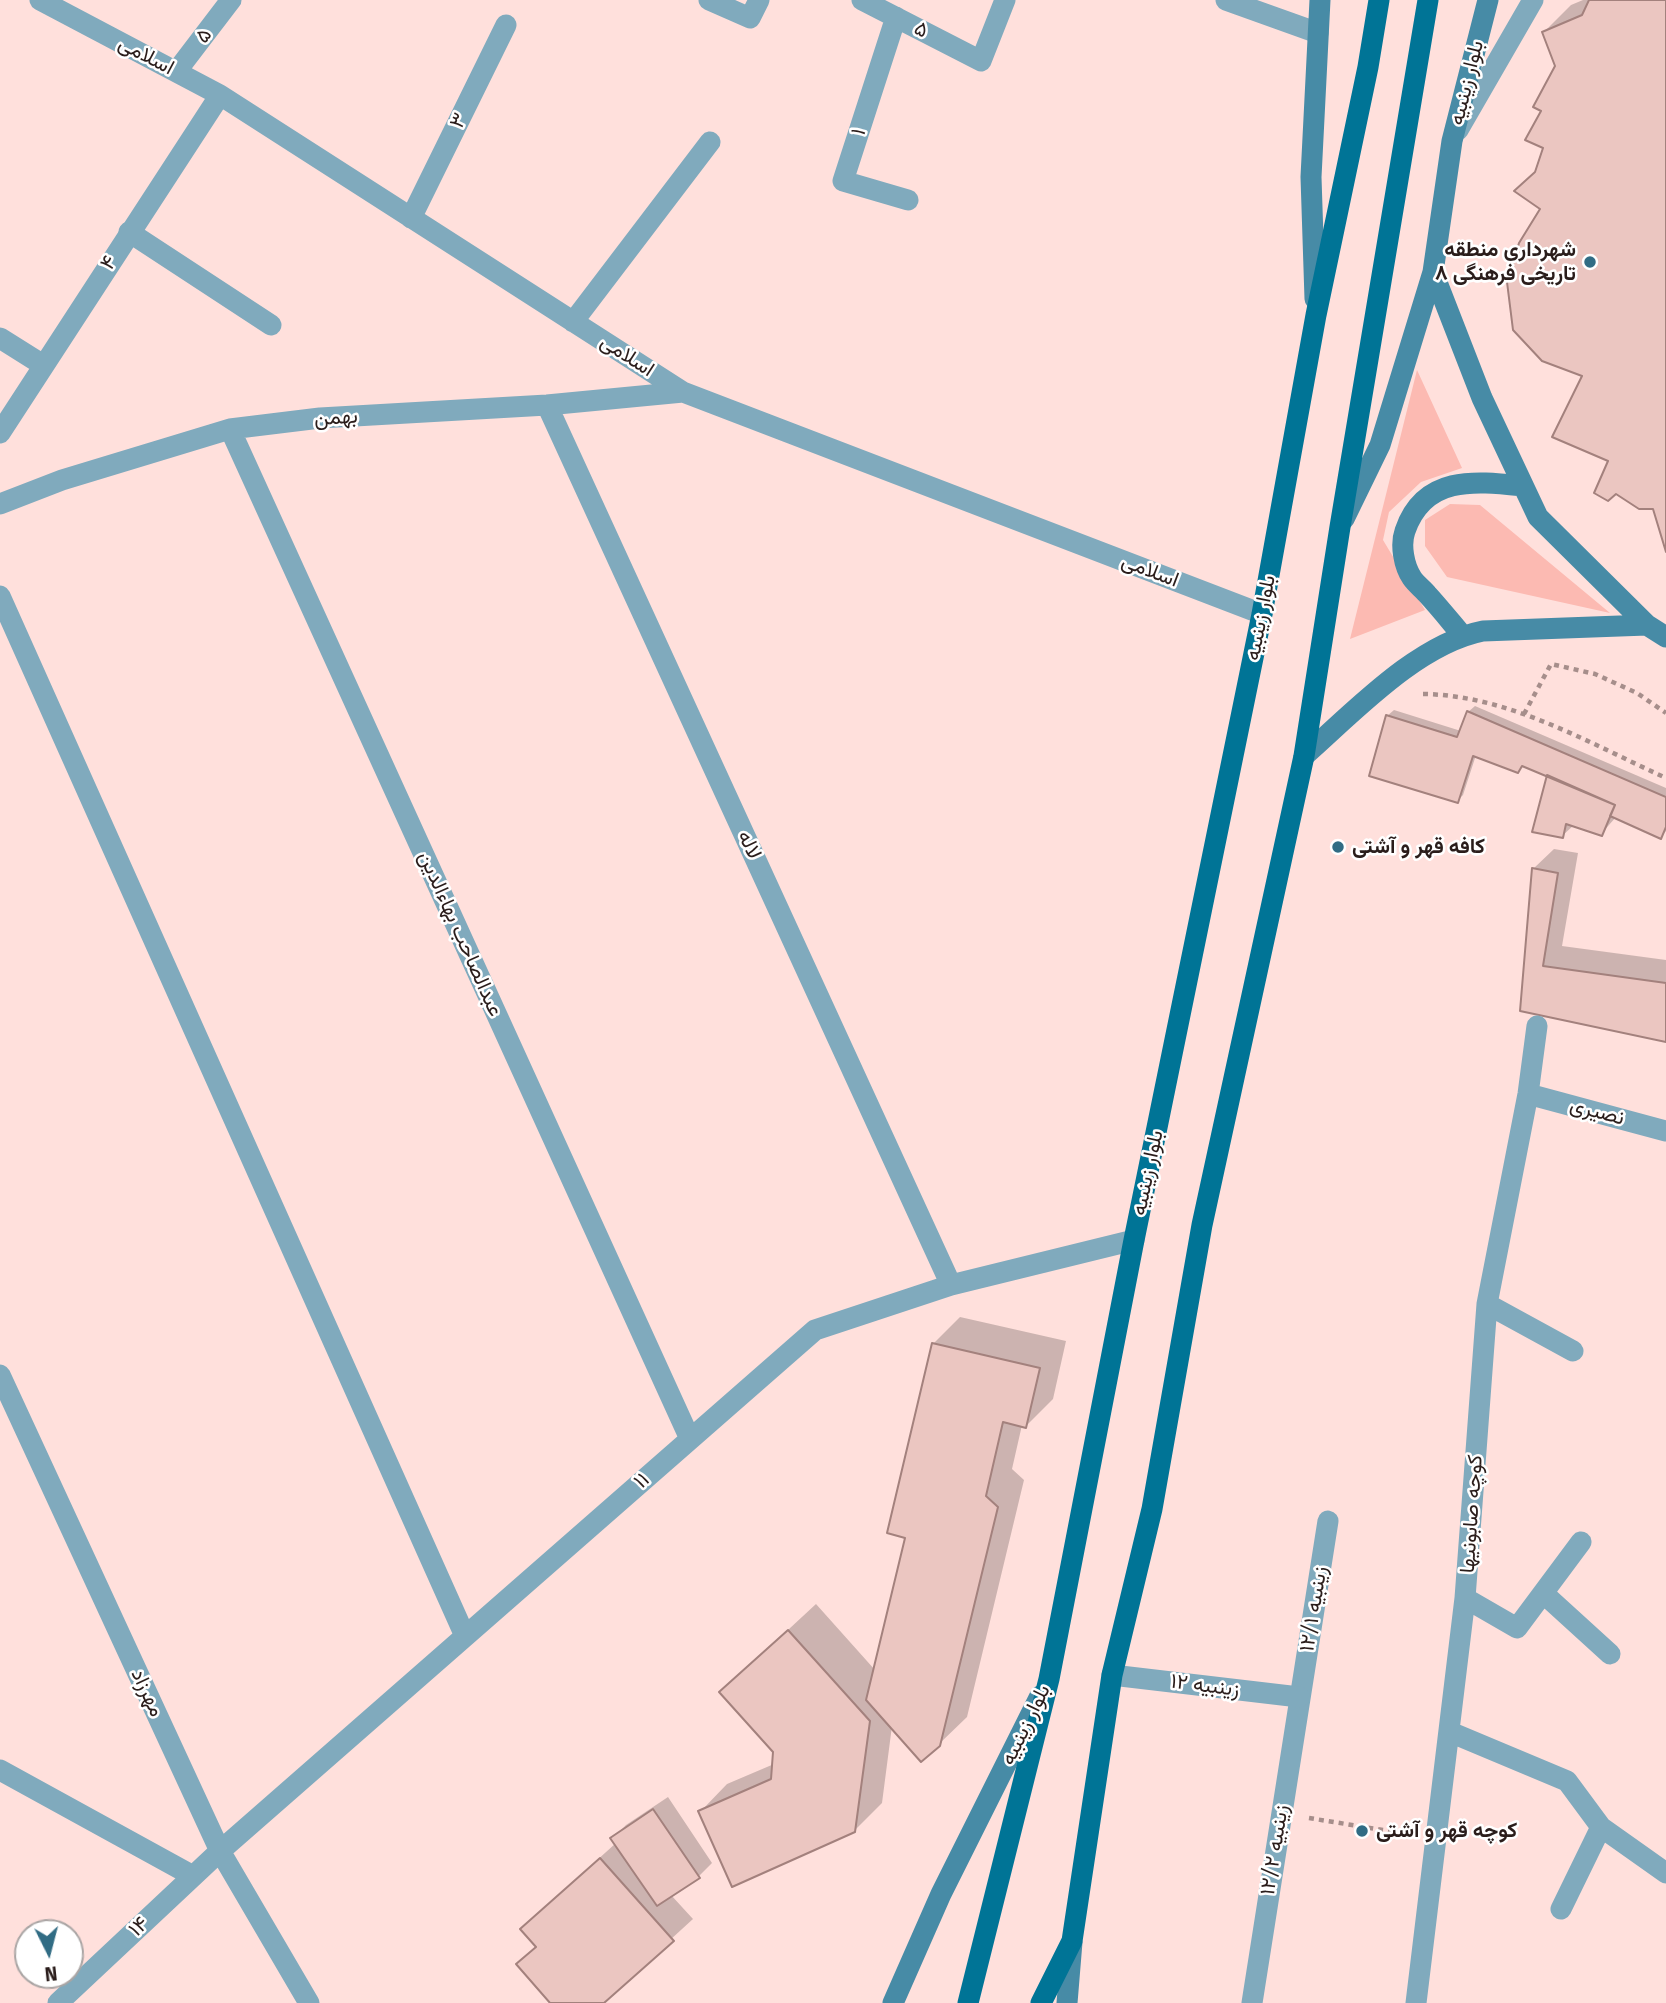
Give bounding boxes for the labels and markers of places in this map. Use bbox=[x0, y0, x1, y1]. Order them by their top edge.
place label: شهرداری منطقه تاریخی فرهنگی ۸ bbox=[1435, 237, 1576, 287]
marker: شهرداری منطقه تاریخی فرهنگی ۸ bbox=[1582, 254, 1598, 270]
place label: کافه قهر و آشتی bbox=[1352, 834, 1485, 860]
marker: کافه قهر و آشتی bbox=[1330, 839, 1346, 855]
place label: کوچه قهر و آشتی bbox=[1376, 1818, 1517, 1844]
marker: کوچه قهر و آشتی bbox=[1354, 1823, 1370, 1839]

